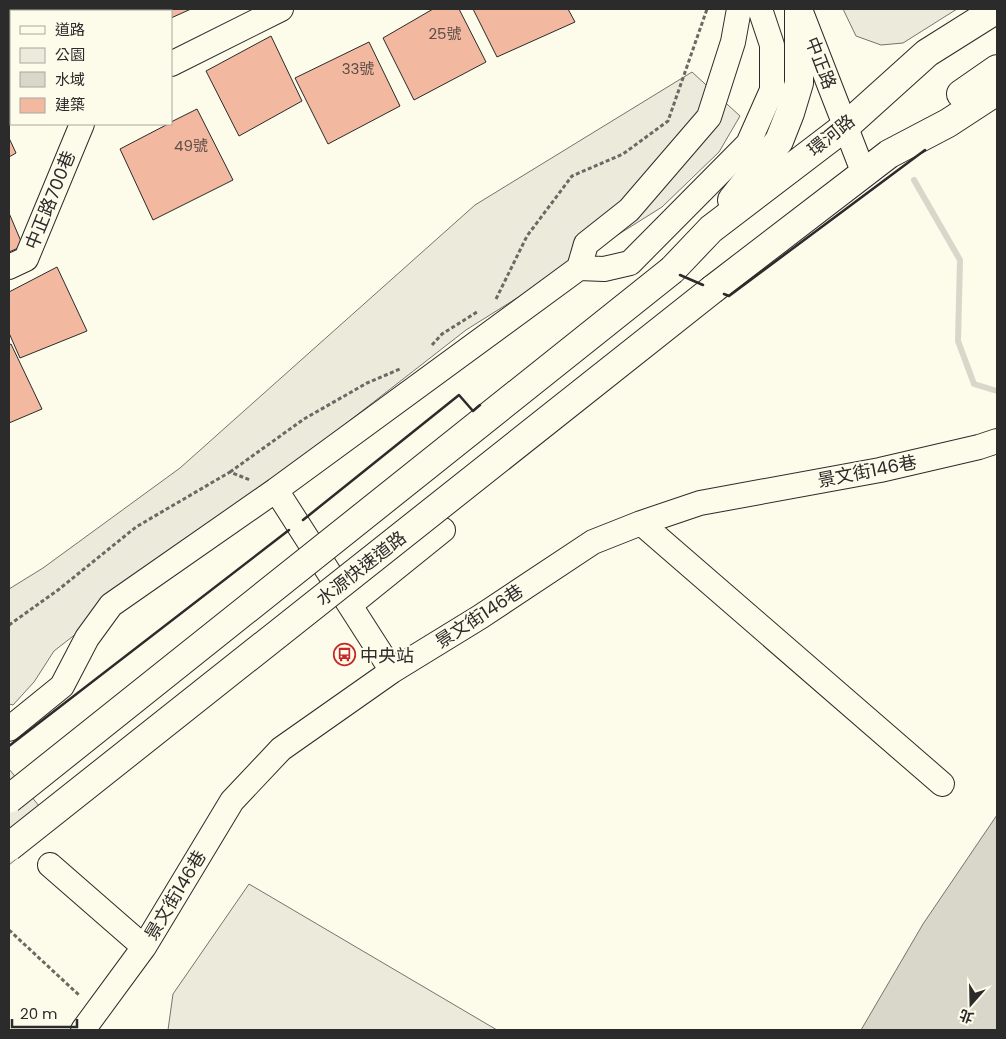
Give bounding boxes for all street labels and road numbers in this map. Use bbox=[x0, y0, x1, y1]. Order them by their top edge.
street label: 中正路 bbox=[800, 33, 842, 93]
street label: 環河路 bbox=[802, 108, 860, 162]
street label: 中正路700巷 bbox=[19, 147, 81, 253]
street label: 景文街146巷 bbox=[815, 449, 919, 493]
street label: 水源快速道路 bbox=[311, 525, 411, 611]
street label: 景文街146巷 bbox=[430, 578, 528, 654]
street label: 景文街146巷 bbox=[138, 845, 212, 945]

